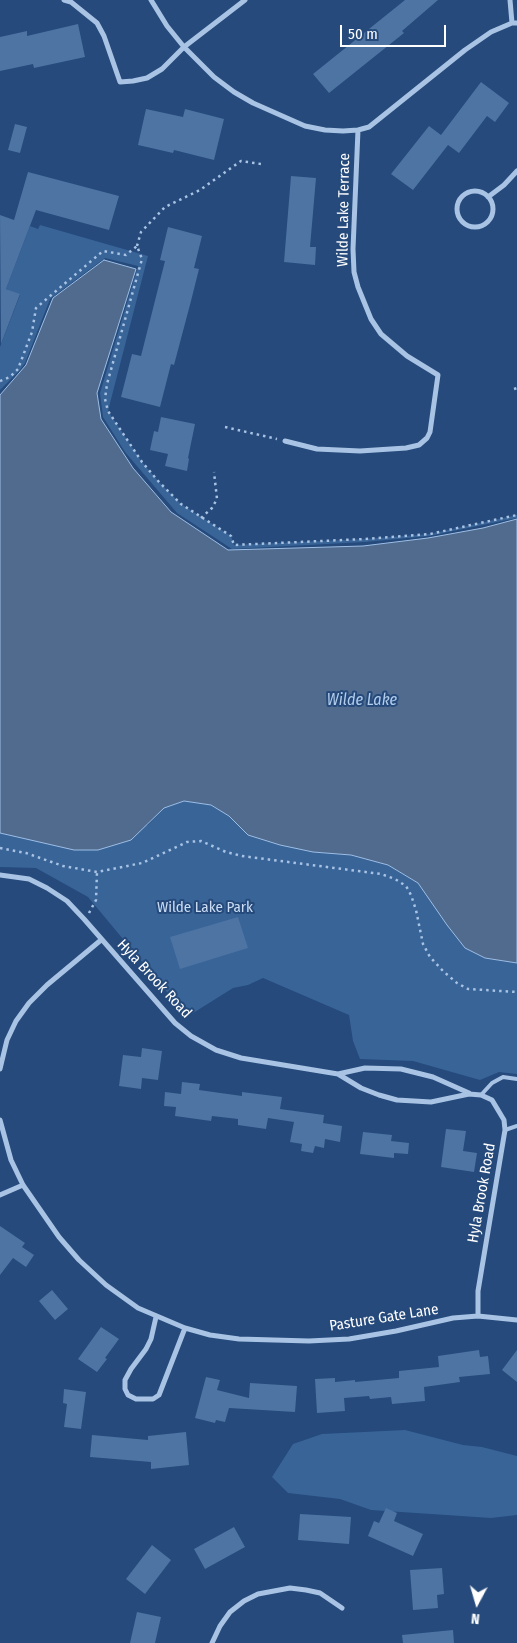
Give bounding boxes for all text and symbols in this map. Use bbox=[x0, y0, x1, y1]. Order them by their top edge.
scale bar bbox=[342, 15, 448, 47]
text: 50 m bbox=[348, 25, 378, 43]
street label: Wilde Lake Terrace bbox=[334, 153, 354, 267]
water label: Wilde Lake bbox=[327, 691, 397, 711]
park label: Wilde Lake Park bbox=[157, 899, 253, 917]
street label: Hyla Brook Road bbox=[113, 936, 195, 1022]
street label: Hyla Brook Road bbox=[464, 1142, 500, 1244]
street label: Pasture Gate Lane bbox=[328, 1301, 440, 1335]
north arrow bbox=[452, 1578, 502, 1628]
text: N bbox=[470, 1610, 480, 1627]

